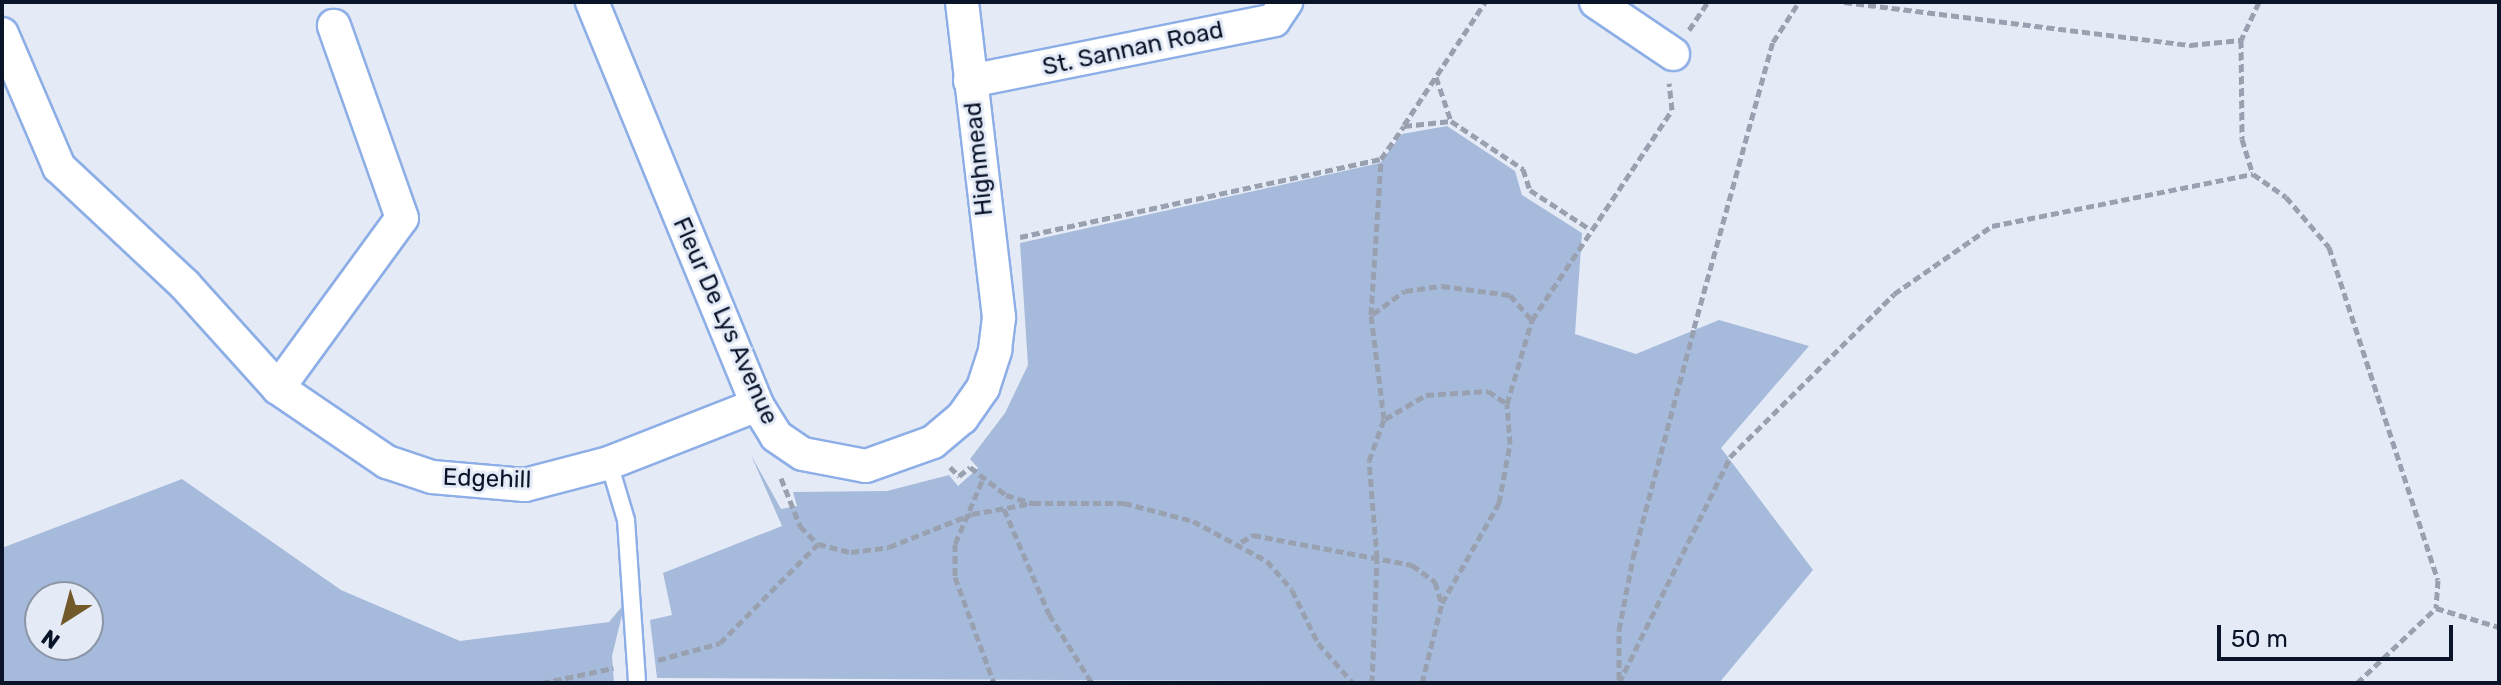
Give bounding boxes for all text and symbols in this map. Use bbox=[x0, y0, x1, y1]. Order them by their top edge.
street label: St. Sannan Road bbox=[1040, 16, 1226, 82]
street label: Highmead bbox=[959, 101, 999, 217]
street label: Fleur De Lys Avenue bbox=[666, 212, 784, 430]
street label: Edgehill bbox=[442, 463, 532, 495]
north arrow bbox=[24, 581, 104, 661]
scale bar bbox=[2221, 609, 2457, 659]
text: N bbox=[36, 624, 65, 655]
text: 50 m bbox=[2231, 625, 2288, 653]

